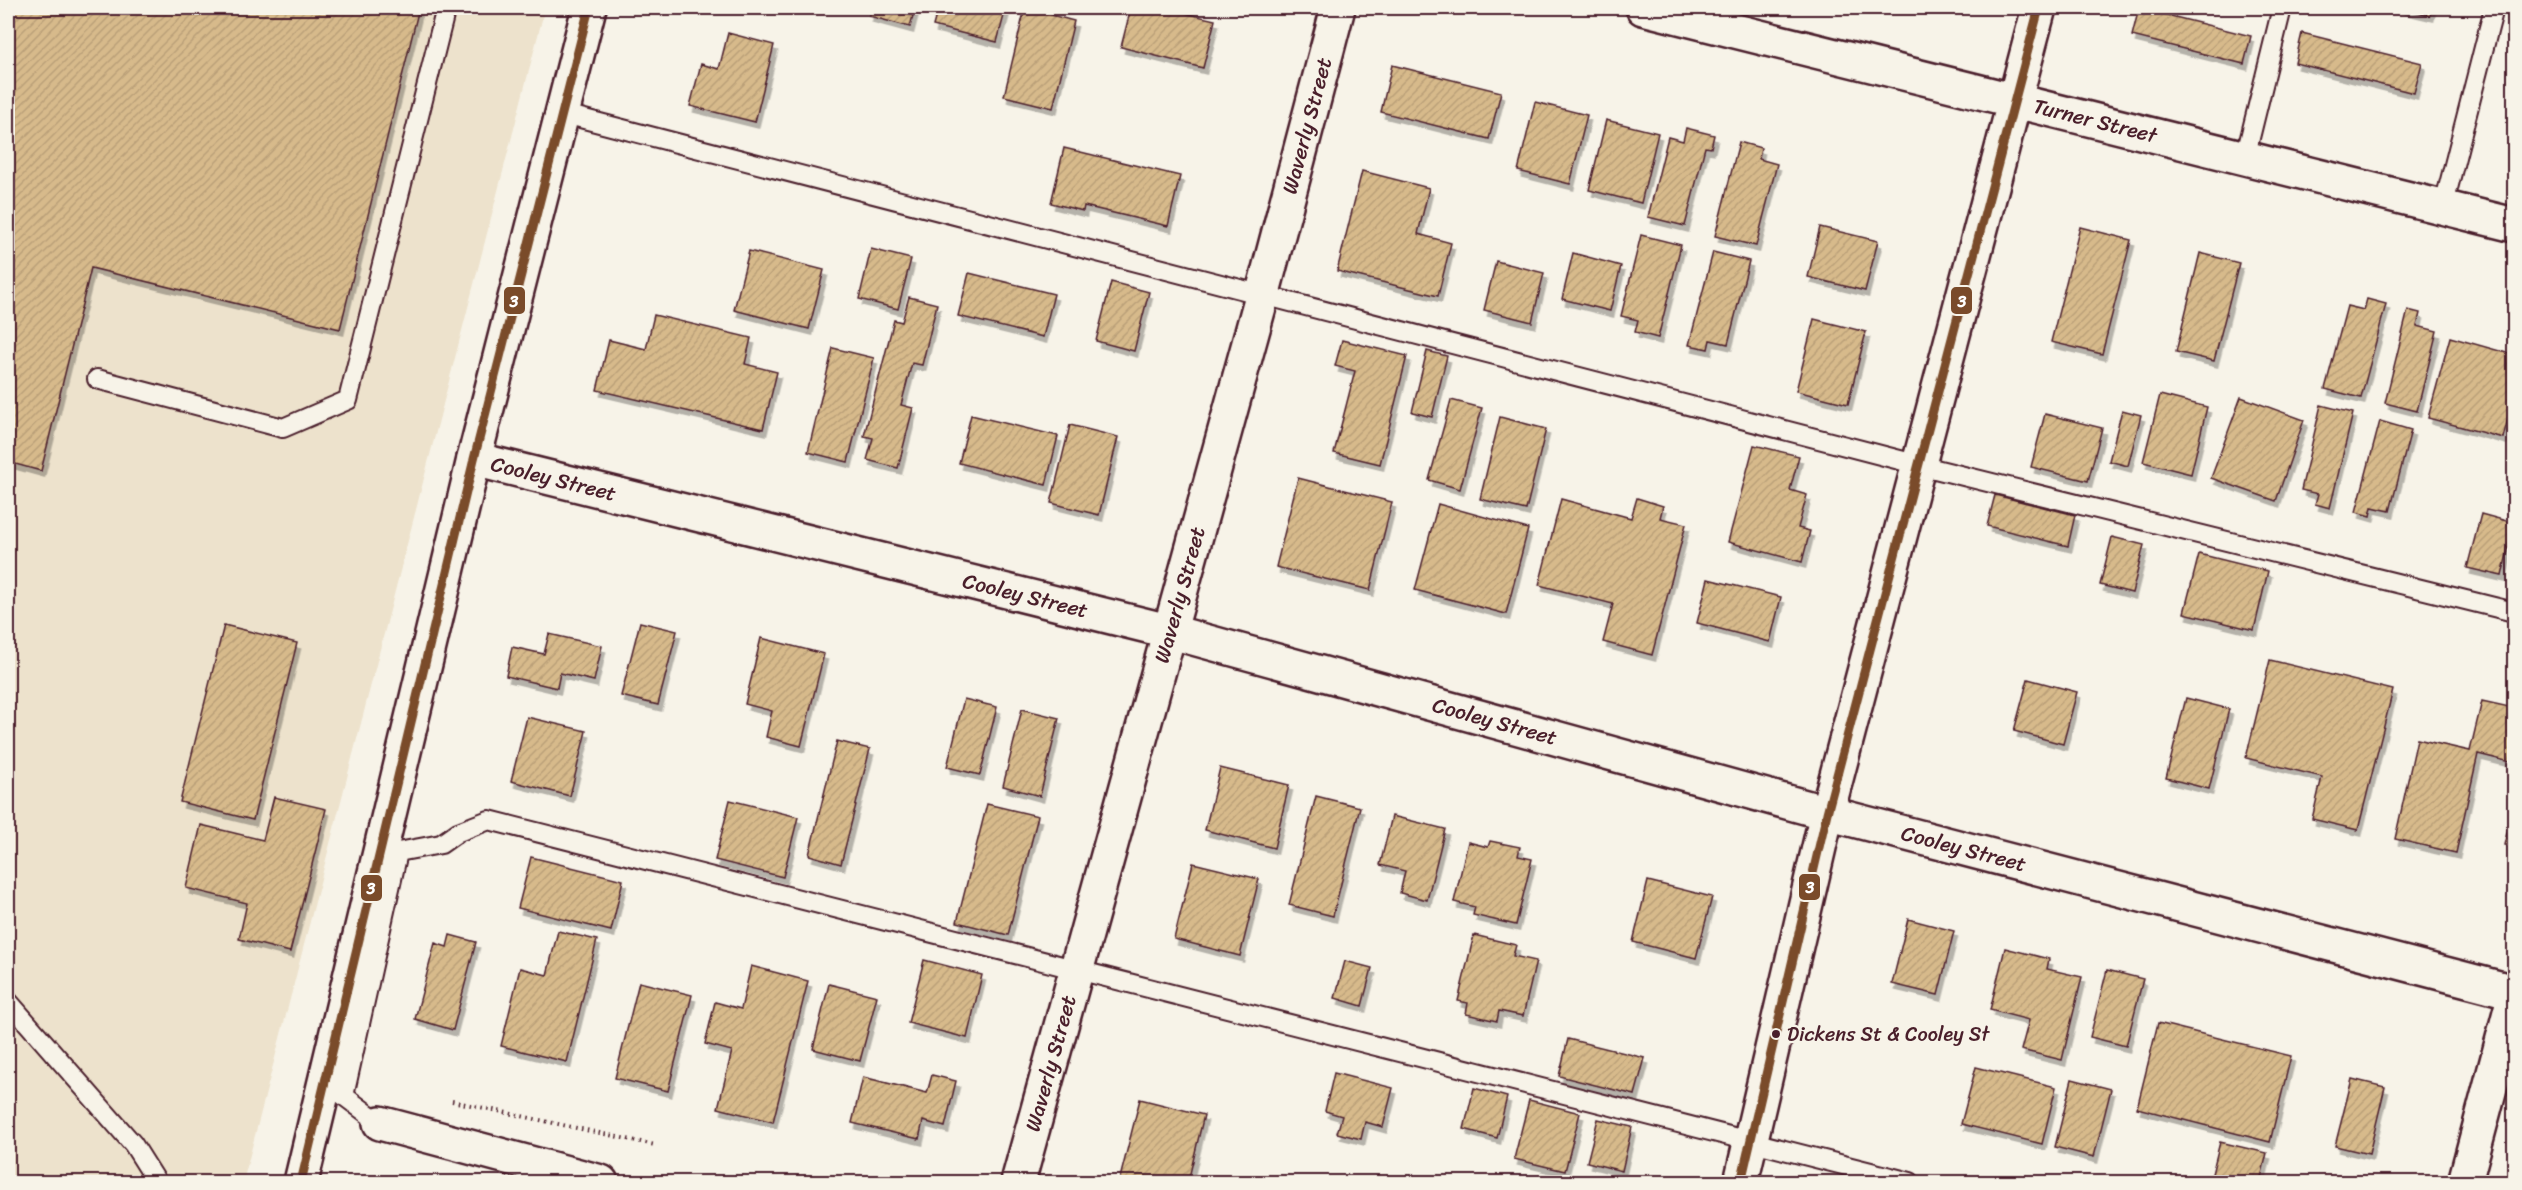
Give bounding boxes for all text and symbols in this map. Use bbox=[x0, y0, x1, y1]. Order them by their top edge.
street label: Waverly Street bbox=[1271, 53, 1343, 198]
street label: Turner Street bbox=[2029, 87, 2163, 155]
line badge: 3 bbox=[503, 286, 526, 315]
line badge: 3 bbox=[1950, 286, 1973, 315]
text: 3 bbox=[509, 287, 519, 316]
text: 3 bbox=[1957, 287, 1967, 316]
street label: Cooley Street bbox=[487, 445, 620, 513]
street label: Waverly Street bbox=[1143, 522, 1217, 667]
street label: Cooley Street bbox=[959, 562, 1092, 629]
street label: Cooley Street bbox=[1428, 686, 1562, 757]
street label: Cooley Street bbox=[1897, 814, 2031, 883]
line badge: 3 bbox=[1798, 873, 1821, 901]
text: 3 bbox=[1805, 873, 1815, 902]
line badge: 3 bbox=[360, 874, 383, 902]
text: 3 bbox=[366, 874, 376, 903]
street label: Waverly Street bbox=[1014, 991, 1088, 1136]
place label: Dickens St & Cooley St bbox=[1787, 1017, 1990, 1052]
marker: Dickens St & Cooley St bbox=[1770, 1028, 1782, 1040]

